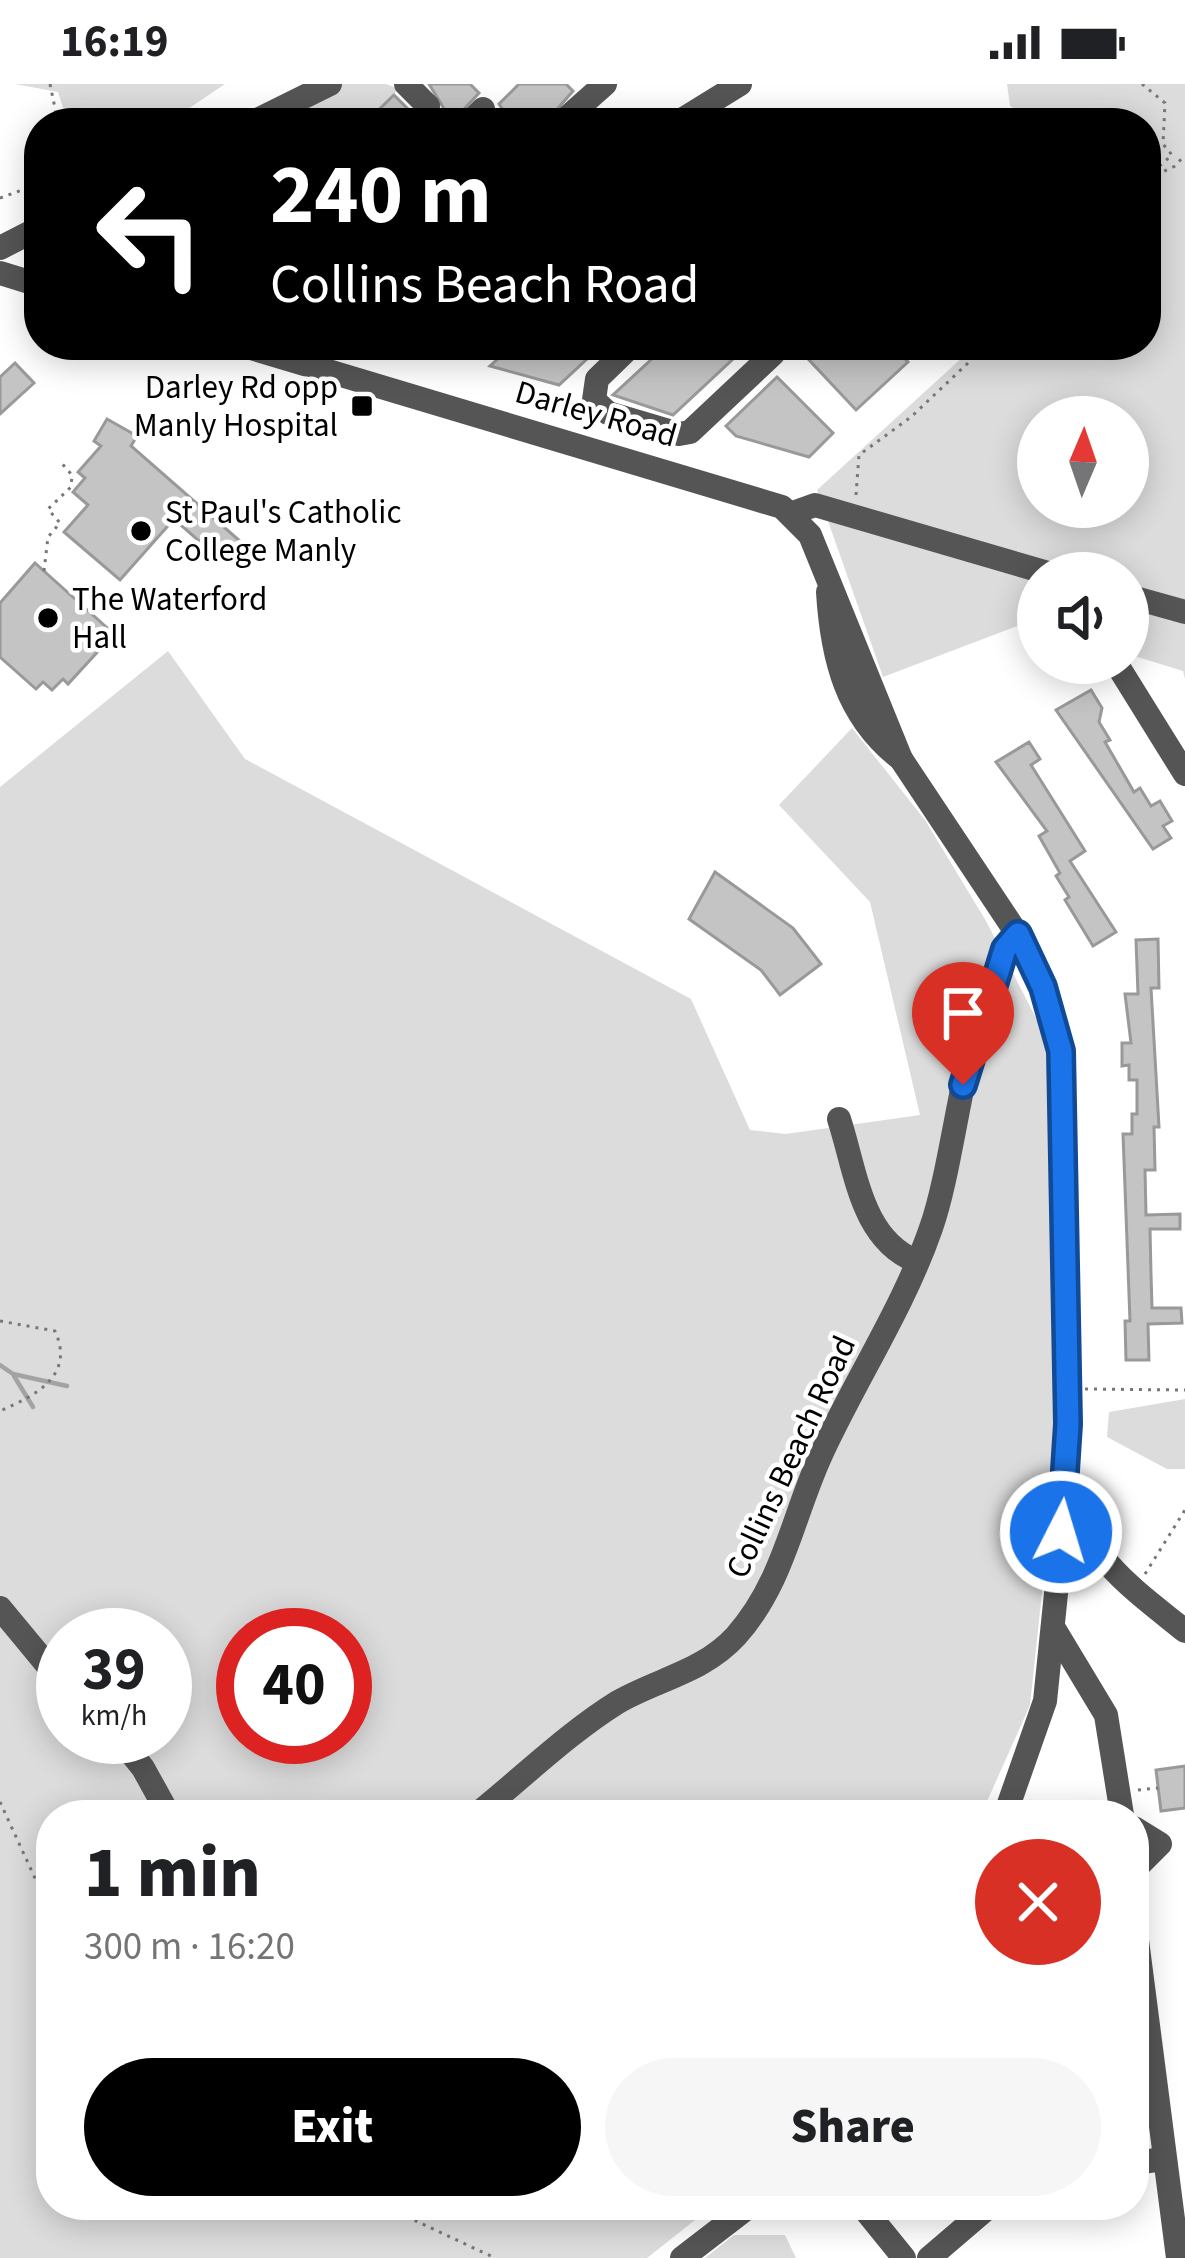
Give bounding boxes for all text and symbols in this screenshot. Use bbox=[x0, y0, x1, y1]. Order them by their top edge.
text: 16:19 bbox=[60, 10, 169, 74]
text: 240 m bbox=[270, 136, 492, 256]
icon: left bbox=[72, 156, 228, 312]
text: Collins Beach Road bbox=[270, 247, 700, 324]
place label: Darley Rd opp Manly Hospital bbox=[134, 364, 338, 449]
street label: Darley Road bbox=[510, 369, 682, 459]
marker: Darley Rd opp Manly Hospital bbox=[349, 393, 375, 419]
north arrow bbox=[1017, 396, 1149, 528]
map controls bbox=[1017, 396, 1149, 684]
place label: St Paul's Catholic College Manly bbox=[165, 489, 401, 574]
marker: St Paul's Catholic College Manly bbox=[128, 518, 154, 544]
button: sound bbox=[1017, 552, 1149, 684]
place label: The Waterford Hall bbox=[72, 576, 267, 661]
marker: The Waterford Hall bbox=[35, 605, 61, 631]
pin bbox=[912, 962, 1014, 1085]
icon: arrive bbox=[930, 980, 996, 1046]
street label: Collins Beach Road bbox=[714, 1328, 868, 1586]
position arrow bbox=[998, 1469, 1124, 1595]
speed limit sign: 40 bbox=[216, 1608, 372, 1764]
text: 39 bbox=[82, 1628, 146, 1713]
text: km/h bbox=[81, 1694, 147, 1737]
text: 1 min bbox=[84, 1822, 261, 1925]
button: close bbox=[975, 1839, 1101, 1965]
text: 300 m · 16:20 bbox=[84, 1919, 295, 1975]
button: Exit bbox=[84, 2058, 581, 2196]
button: Share bbox=[605, 2058, 1101, 2196]

